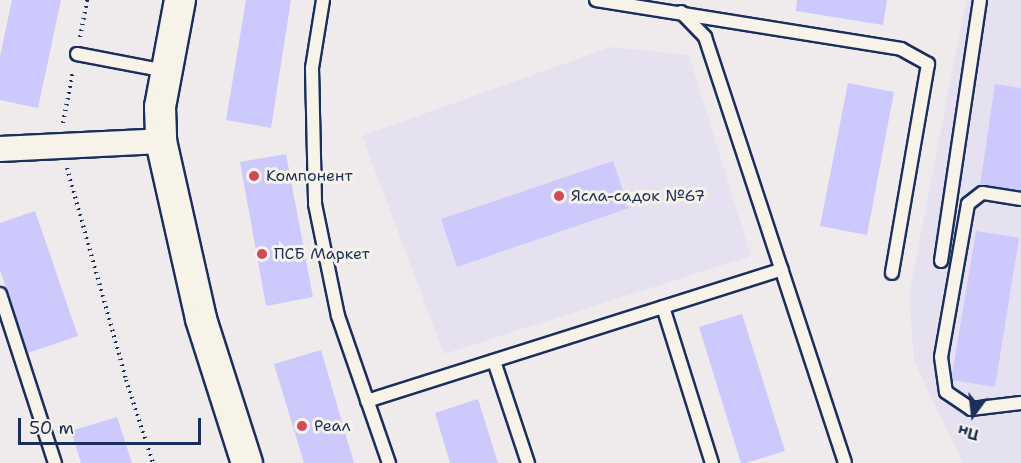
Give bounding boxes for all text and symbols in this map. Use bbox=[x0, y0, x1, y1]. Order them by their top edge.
place label: Компонент bbox=[266, 166, 353, 186]
marker: Компонент bbox=[247, 169, 261, 183]
place label: Ясла-садок №67 bbox=[571, 186, 705, 206]
marker: Ясла-садок №67 bbox=[552, 189, 566, 203]
place label: ПСБ Маркет bbox=[274, 244, 370, 264]
marker: ПСБ Маркет bbox=[255, 247, 269, 261]
north arrow bbox=[943, 385, 1003, 445]
scale bar bbox=[21, 406, 204, 444]
text: 50 m bbox=[29, 416, 74, 440]
place label: Реал bbox=[314, 416, 351, 436]
marker: Реал bbox=[295, 419, 309, 433]
text: Пн bbox=[955, 420, 981, 446]

